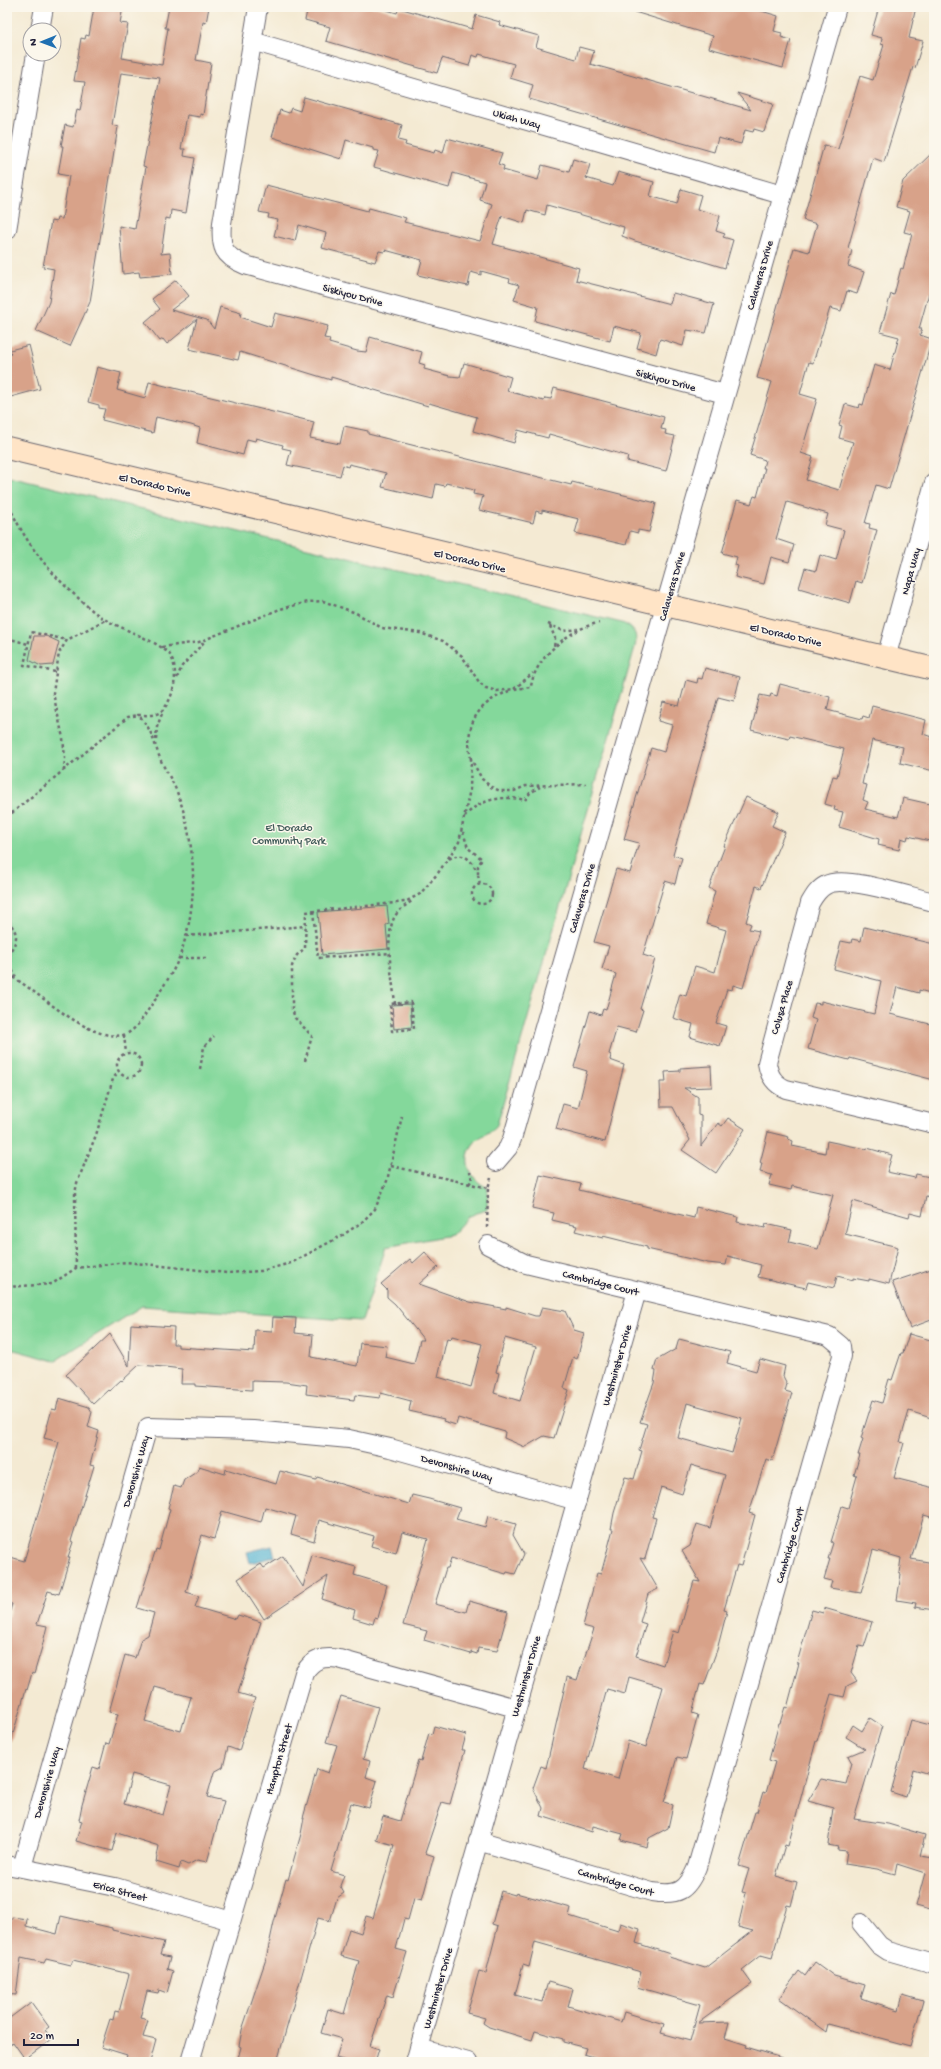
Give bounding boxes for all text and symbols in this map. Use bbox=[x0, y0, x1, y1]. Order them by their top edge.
north arrow bbox=[22, 22, 62, 62]
text: N bbox=[28, 38, 40, 46]
street label: Ukiah Way bbox=[491, 107, 542, 133]
street label: Calaveras Drive bbox=[745, 239, 777, 312]
street label: Siskiyou Drive bbox=[321, 282, 384, 310]
street label: Siskiyou Drive bbox=[634, 367, 697, 395]
street label: El Dorado Drive bbox=[117, 472, 192, 500]
street label: Napa Way bbox=[900, 546, 924, 596]
street label: El Dorado Drive bbox=[432, 548, 507, 576]
street label: Calaveras Drive bbox=[657, 550, 689, 623]
street label: El Dorado Drive bbox=[748, 622, 823, 650]
park label: El Dorado Community Park bbox=[252, 823, 327, 848]
street label: Calaveras Drive bbox=[567, 862, 599, 935]
street label: Colusa Place bbox=[769, 979, 797, 1036]
street label: Cambridge Court bbox=[561, 1269, 641, 1300]
street label: Westminster Drive bbox=[601, 1323, 635, 1407]
street label: Devonshire Way bbox=[121, 1434, 153, 1510]
street label: Devonshire Way bbox=[418, 1453, 494, 1485]
street label: Cambridge Court bbox=[774, 1505, 808, 1585]
street label: Westminster Drive bbox=[510, 1634, 544, 1718]
street label: Hampton Street bbox=[264, 1721, 296, 1796]
street label: Devonshire Way bbox=[32, 1745, 64, 1821]
street label: Cambridge Court bbox=[576, 1866, 656, 1900]
street label: Erica Street bbox=[91, 1879, 149, 1905]
street label: Westminster Drive bbox=[422, 1946, 456, 2030]
scale bar bbox=[24, 2021, 78, 2047]
text: 20 m bbox=[30, 2030, 55, 2044]

